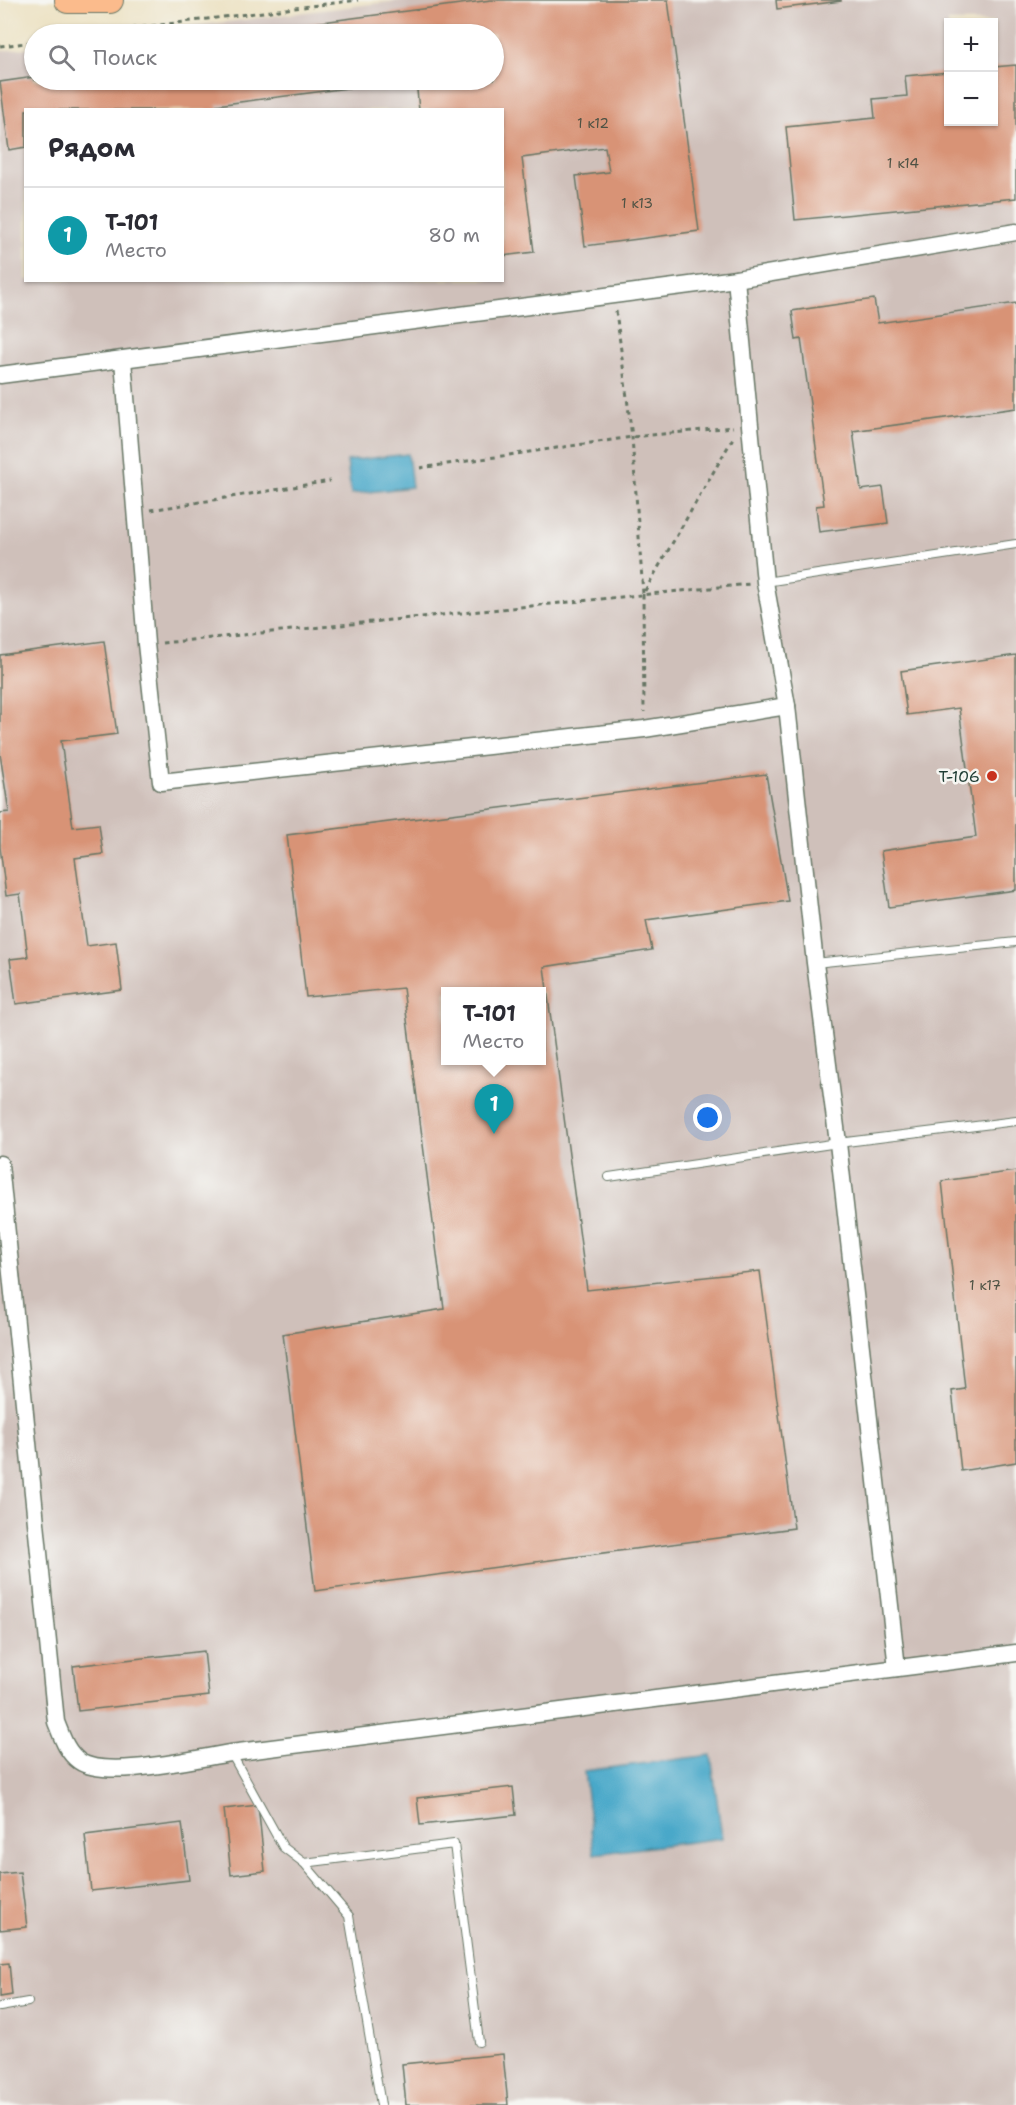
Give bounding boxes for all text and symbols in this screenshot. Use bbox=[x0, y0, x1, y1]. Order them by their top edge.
map controls bbox=[944, 18, 998, 126]
button: + bbox=[944, 18, 998, 72]
search box bbox=[24, 24, 504, 90]
icon: search bbox=[45, 41, 78, 74]
text: Поиск bbox=[93, 43, 157, 72]
button: − bbox=[944, 72, 998, 126]
house number: 1 к12 bbox=[577, 114, 609, 132]
text: Рядом bbox=[48, 130, 135, 165]
house number: 1 к14 bbox=[887, 154, 919, 172]
house number: 1 к13 bbox=[621, 194, 653, 212]
text: Т-101 bbox=[105, 208, 158, 237]
text: 1 bbox=[63, 222, 72, 248]
text: 80 m bbox=[428, 222, 480, 248]
text: Место bbox=[105, 237, 167, 263]
place label: Т-106 bbox=[939, 766, 980, 787]
marker: Т-106 bbox=[985, 769, 999, 783]
popup bbox=[441, 987, 546, 1065]
text: Т-101 bbox=[463, 999, 516, 1028]
text: Место bbox=[463, 1028, 524, 1054]
pin: 1 bbox=[474, 1084, 514, 1134]
your location bbox=[693, 1103, 722, 1132]
house number: 1 к17 bbox=[969, 1276, 1001, 1294]

